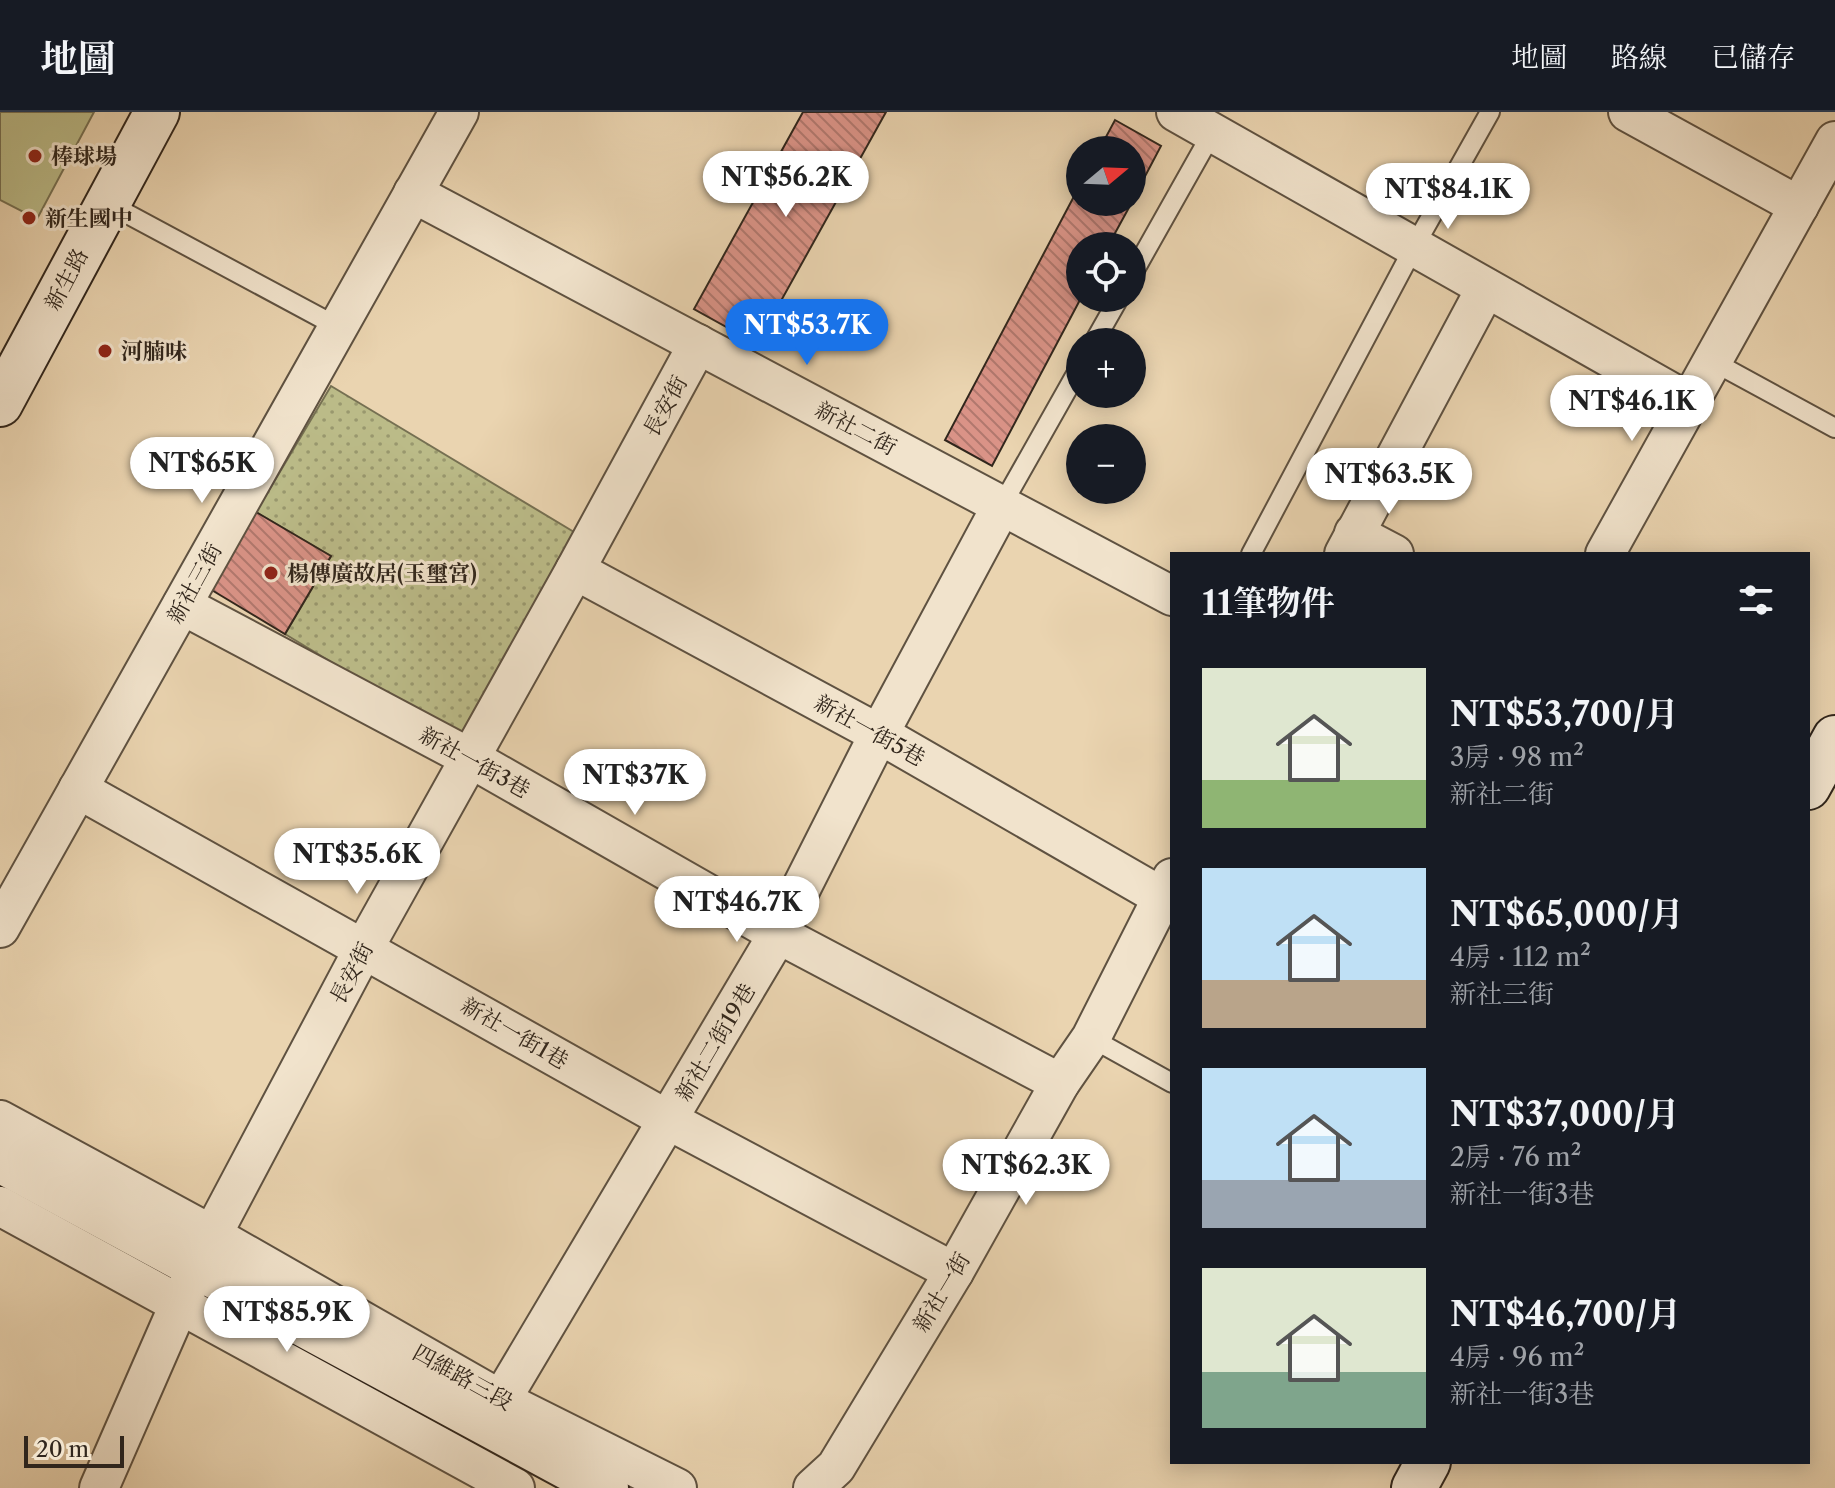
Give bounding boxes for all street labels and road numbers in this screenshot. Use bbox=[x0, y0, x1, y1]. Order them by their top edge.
street label: 新生路 bbox=[39, 244, 94, 315]
street label: 長安街 bbox=[638, 371, 693, 442]
street label: 新社二街 bbox=[811, 396, 901, 461]
street label: 新社三街 bbox=[161, 538, 228, 628]
street label: 新社一街5巷 bbox=[810, 689, 930, 772]
street label: 新社一街3巷 bbox=[415, 721, 535, 804]
street label: 長安街 bbox=[324, 938, 379, 1009]
street label: 新社二街19巷 bbox=[670, 979, 761, 1106]
street label: 新社一街1巷 bbox=[456, 992, 573, 1075]
street label: 新社一街 bbox=[907, 1248, 976, 1337]
street label: 四維路三段 bbox=[408, 1339, 517, 1416]

